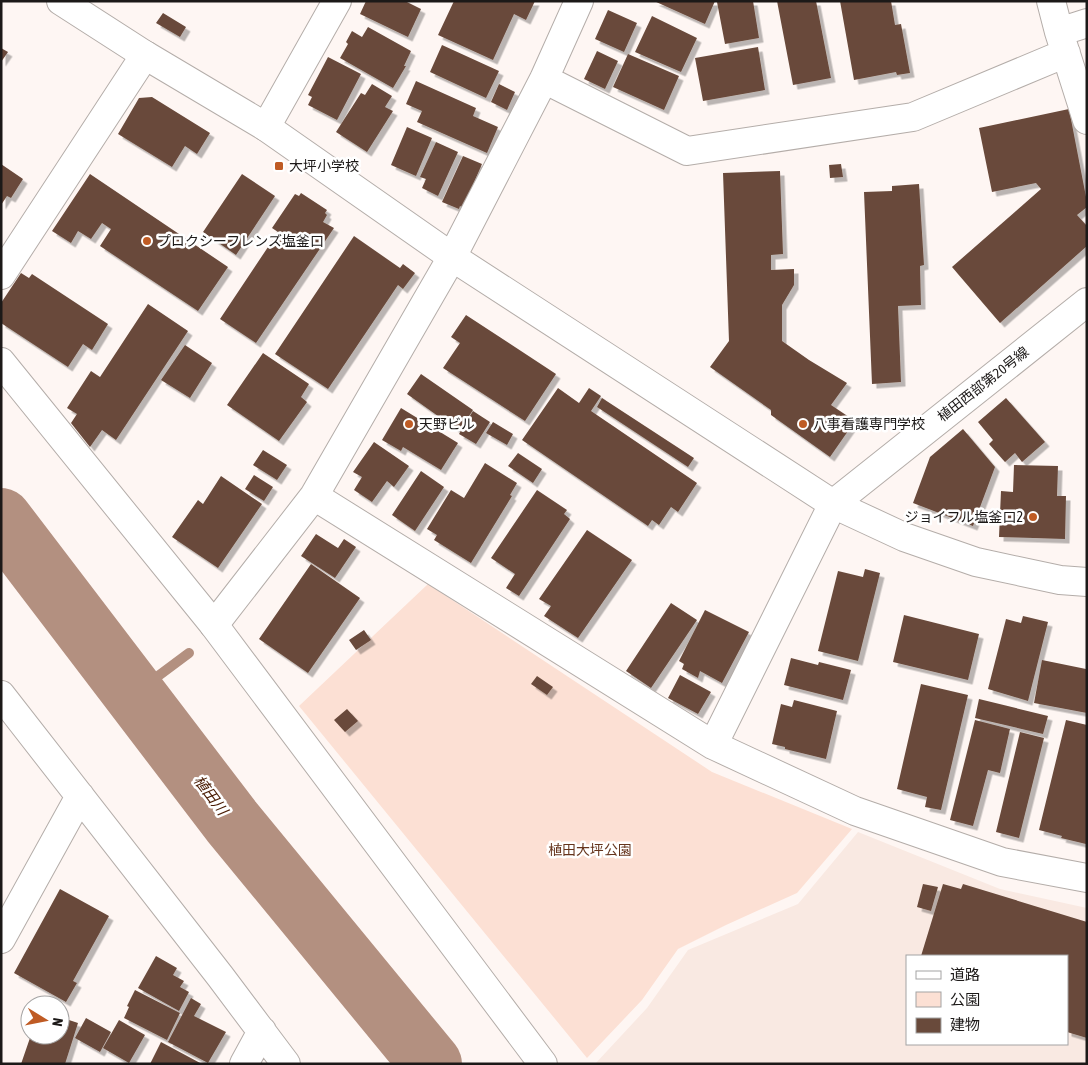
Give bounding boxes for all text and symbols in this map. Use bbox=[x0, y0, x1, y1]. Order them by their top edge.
place label: 大坪小学校 bbox=[289, 158, 359, 174]
marker: 大坪小学校 bbox=[273, 160, 285, 172]
place label: プロクシーフレンズ塩釜口 bbox=[157, 233, 324, 249]
marker: プロクシーフレンズ塩釜口 bbox=[141, 235, 153, 247]
street label: 植田西部第20号線 bbox=[934, 343, 1032, 425]
place label: 天野ビル bbox=[419, 416, 475, 432]
place label: 八事看護専門学校 bbox=[813, 416, 925, 432]
marker: 天野ビル bbox=[403, 418, 415, 430]
marker: 八事看護専門学校 bbox=[797, 418, 809, 430]
place label: ジョイフル塩釜口2 bbox=[904, 509, 1023, 525]
marker: ジョイフル塩釜口2 bbox=[1027, 511, 1039, 523]
water label: 植田川 bbox=[191, 772, 233, 820]
park label: 植田大坪公園 bbox=[548, 842, 632, 858]
legend bbox=[906, 955, 1068, 1045]
text: 道路 bbox=[950, 966, 980, 983]
text: 公園 bbox=[950, 991, 980, 1008]
north arrow bbox=[20, 995, 70, 1045]
text: 建物 bbox=[950, 1016, 980, 1033]
text: N bbox=[49, 1017, 66, 1028]

